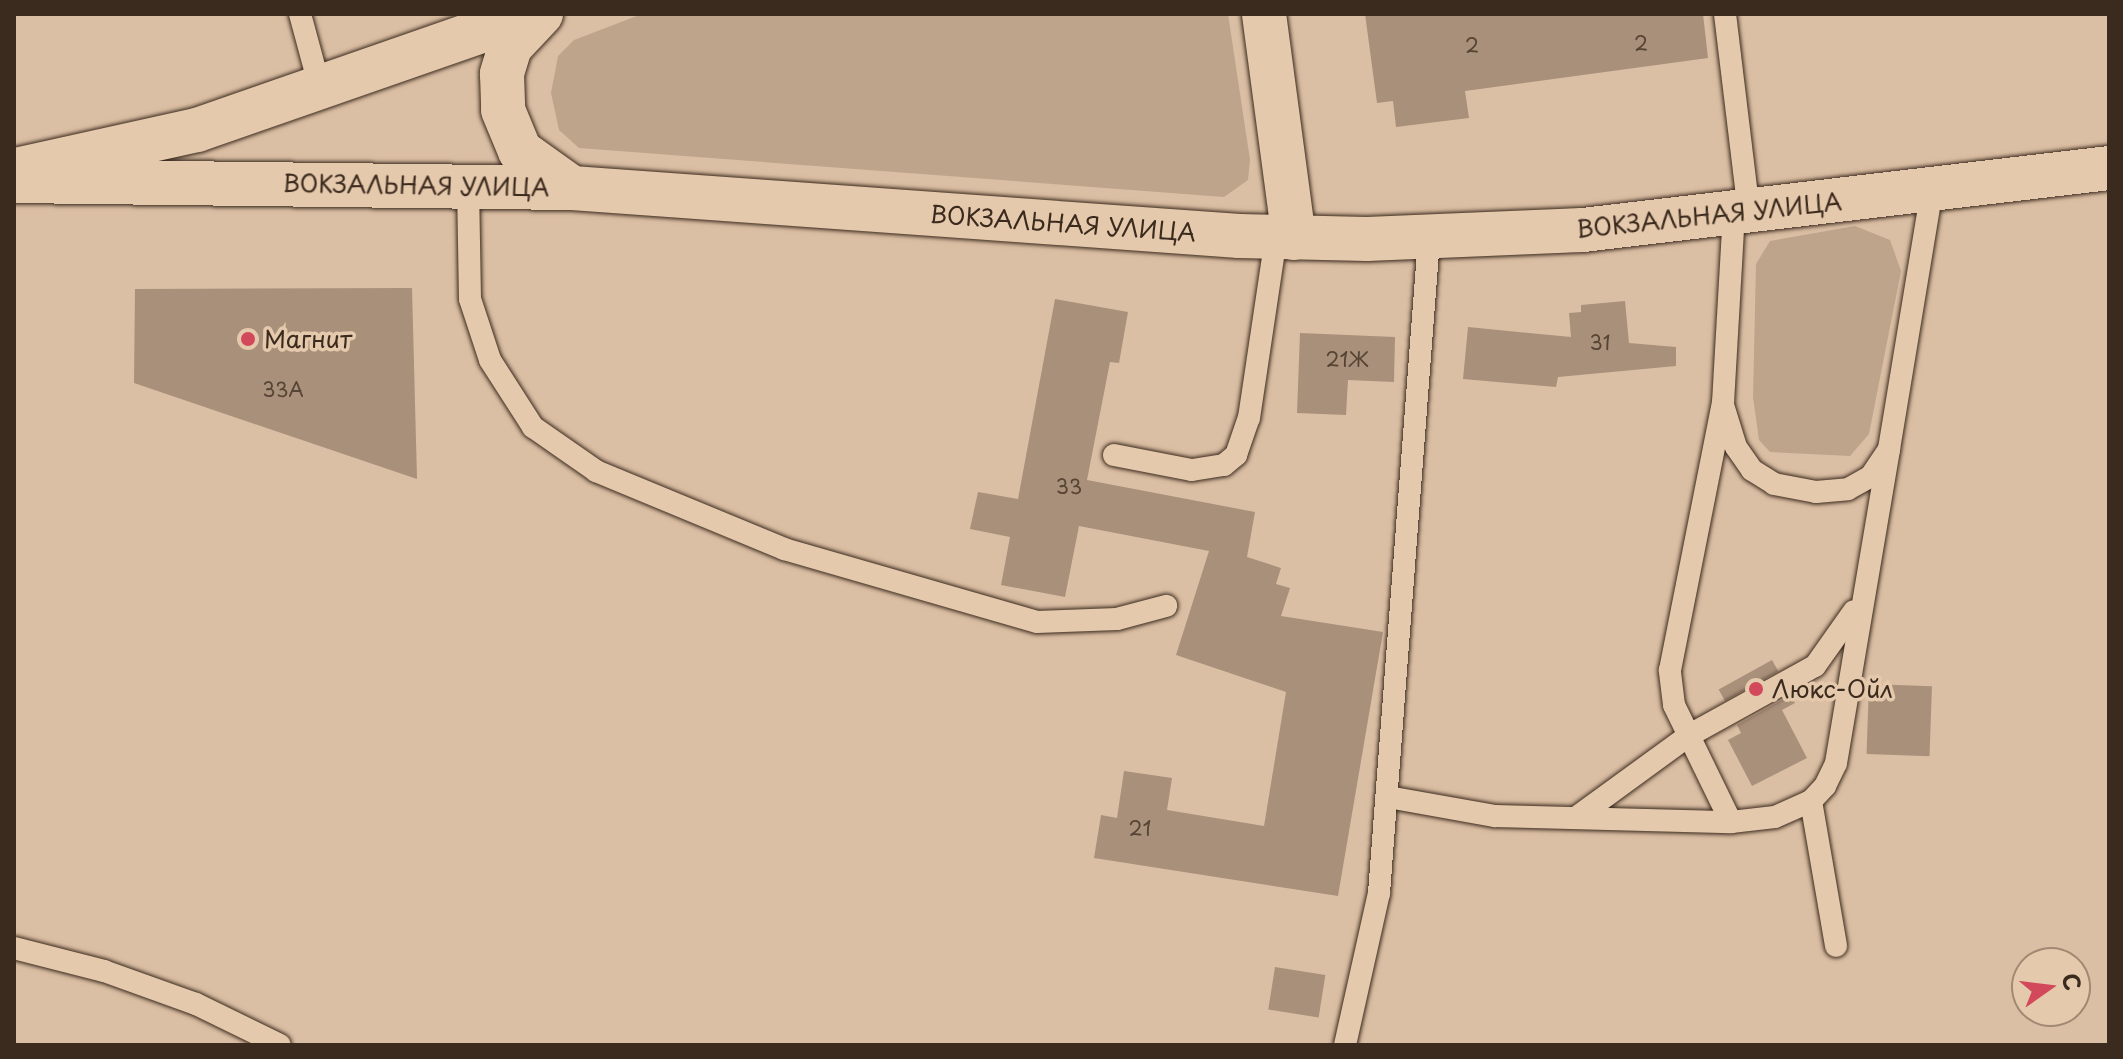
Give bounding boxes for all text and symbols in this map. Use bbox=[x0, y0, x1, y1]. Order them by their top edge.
house number: 2 bbox=[1634, 31, 1648, 55]
house number: 2 bbox=[1465, 33, 1479, 57]
street label: ВОКЗАЛЬНАЯ УЛИЦА bbox=[283, 168, 549, 202]
street label: ВОКЗАЛЬНАЯ УЛИЦА bbox=[1575, 187, 1843, 243]
street label: ВОКЗАЛЬНАЯ УЛИЦА bbox=[929, 199, 1197, 247]
place label: Магнит bbox=[264, 325, 352, 353]
marker: Магнит bbox=[239, 330, 257, 348]
house number: 31 bbox=[1590, 330, 1610, 354]
house number: 21Ж bbox=[1325, 347, 1369, 371]
house number: 33А bbox=[262, 377, 304, 401]
house number: 33 bbox=[1056, 474, 1082, 498]
place label: Люкс-Ойл bbox=[1772, 675, 1893, 703]
marker: Люкс-Ойл bbox=[1747, 680, 1765, 698]
house number: 21 bbox=[1128, 816, 1152, 840]
north arrow bbox=[2011, 947, 2091, 1027]
text: С bbox=[2055, 970, 2091, 994]

